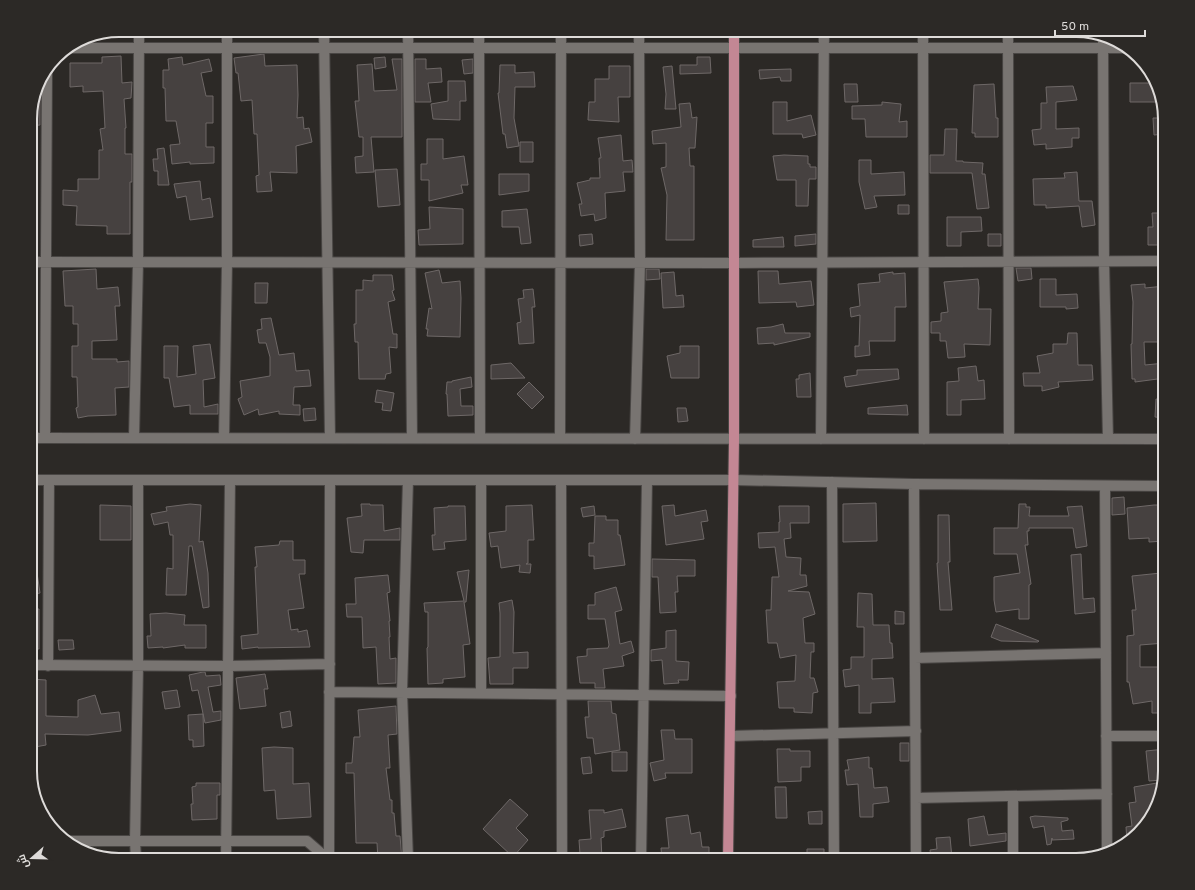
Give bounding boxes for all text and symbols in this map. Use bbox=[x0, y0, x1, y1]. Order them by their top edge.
scale bar bbox=[1055, 12, 1145, 38]
text: 50 m bbox=[1061, 19, 1089, 35]
north arrow bbox=[12, 838, 52, 878]
text: ش bbox=[15, 852, 33, 870]

